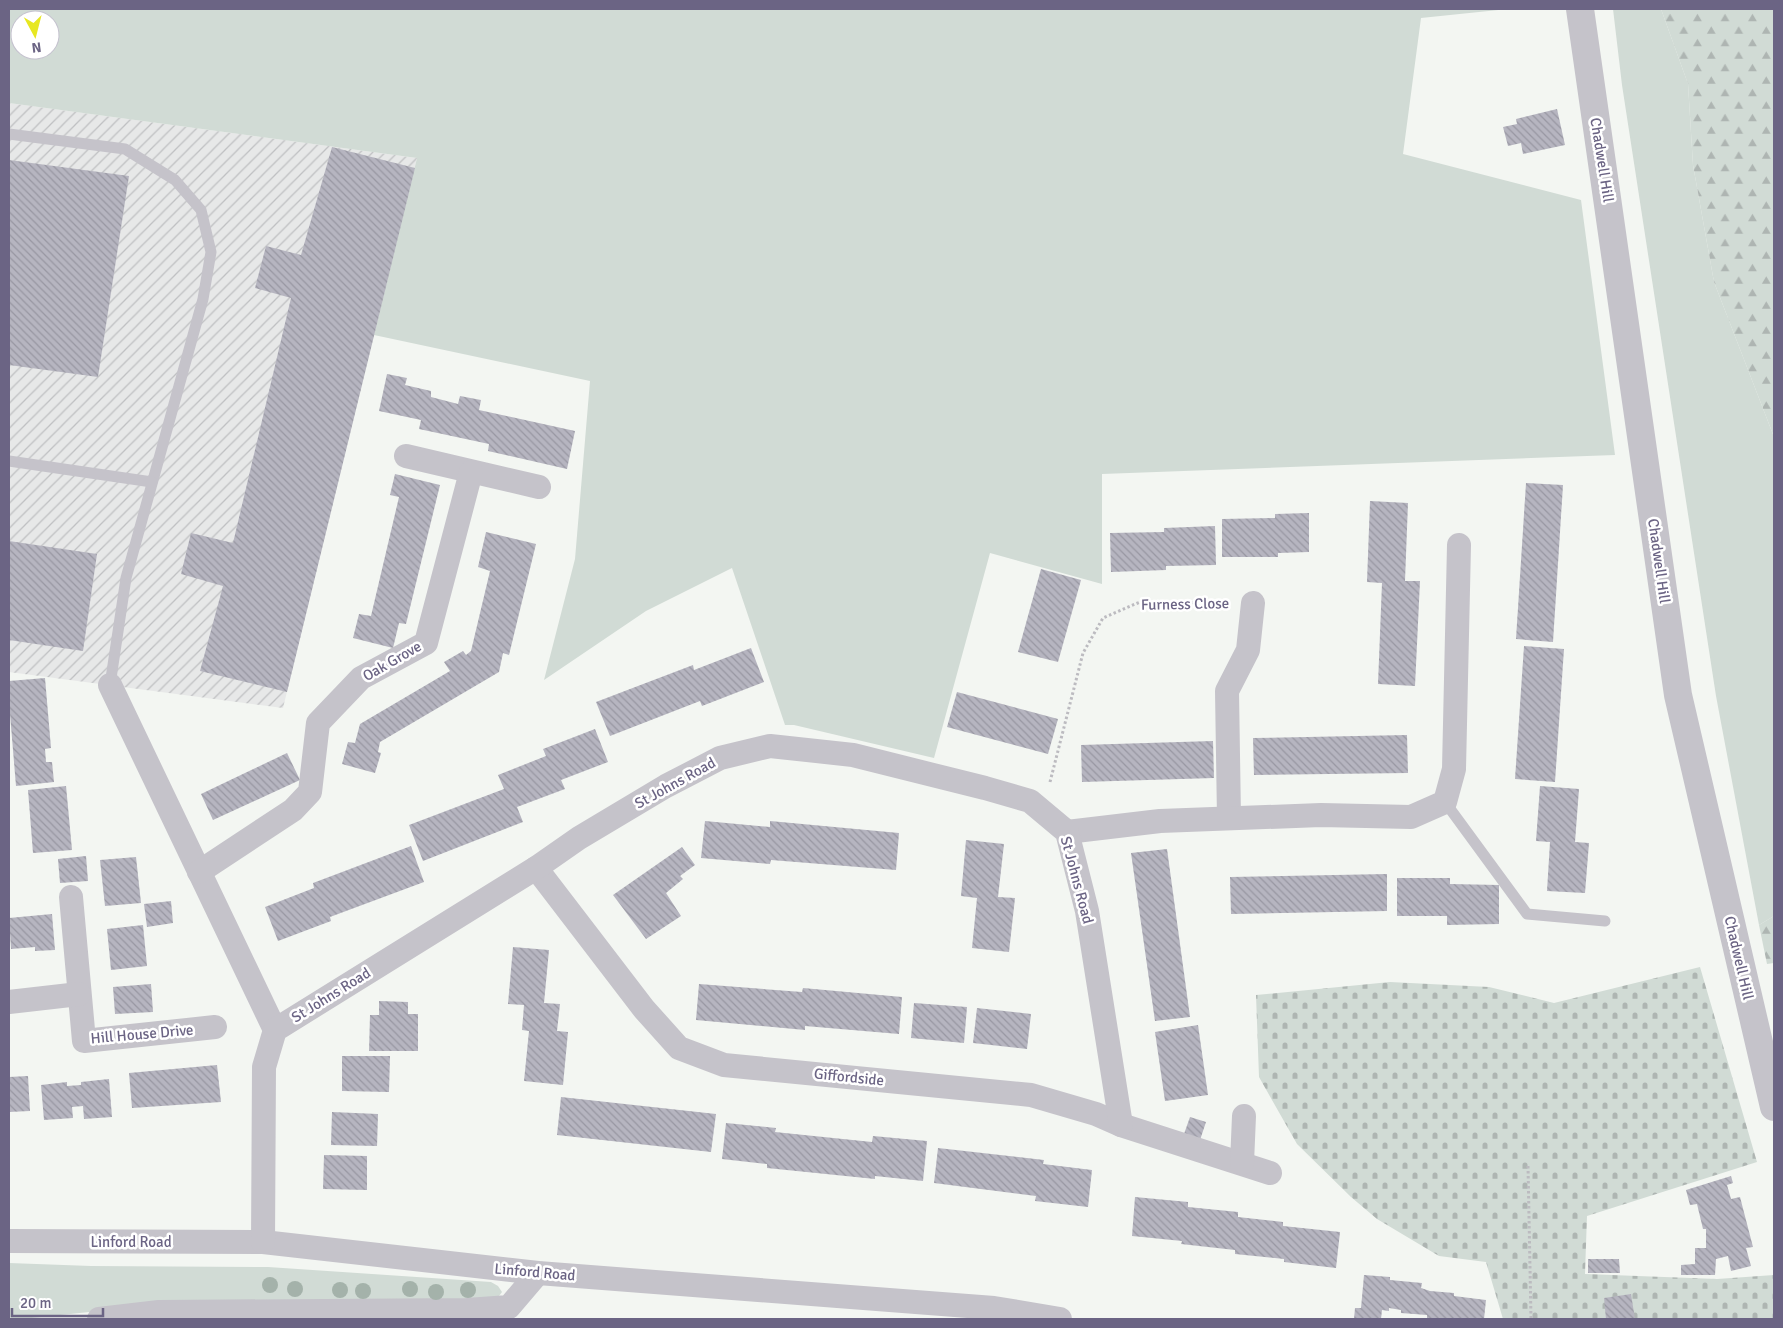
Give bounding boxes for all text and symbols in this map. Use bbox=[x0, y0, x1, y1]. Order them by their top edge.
north arrow bbox=[10, 10, 60, 60]
text: N bbox=[31, 38, 42, 56]
street label: Chadwell Hill bbox=[1586, 116, 1618, 204]
street label: Chadwell Hill bbox=[1644, 517, 1674, 605]
street label: Furness Close bbox=[1141, 594, 1229, 614]
street label: Oak Grove bbox=[359, 637, 425, 685]
street label: St Johns Road bbox=[631, 753, 719, 813]
street label: St Johns Road bbox=[1057, 834, 1097, 926]
street label: Chadwell Hill bbox=[1721, 914, 1757, 1002]
street label: St Johns Road bbox=[288, 964, 374, 1026]
street label: Hill House Drive bbox=[90, 1021, 194, 1047]
street label: Giffordside bbox=[813, 1064, 885, 1090]
street label: Linford Road bbox=[90, 1233, 172, 1251]
street label: Linford Road bbox=[494, 1259, 576, 1285]
scale bar bbox=[12, 1286, 104, 1318]
text: 20 m bbox=[20, 1294, 51, 1312]

